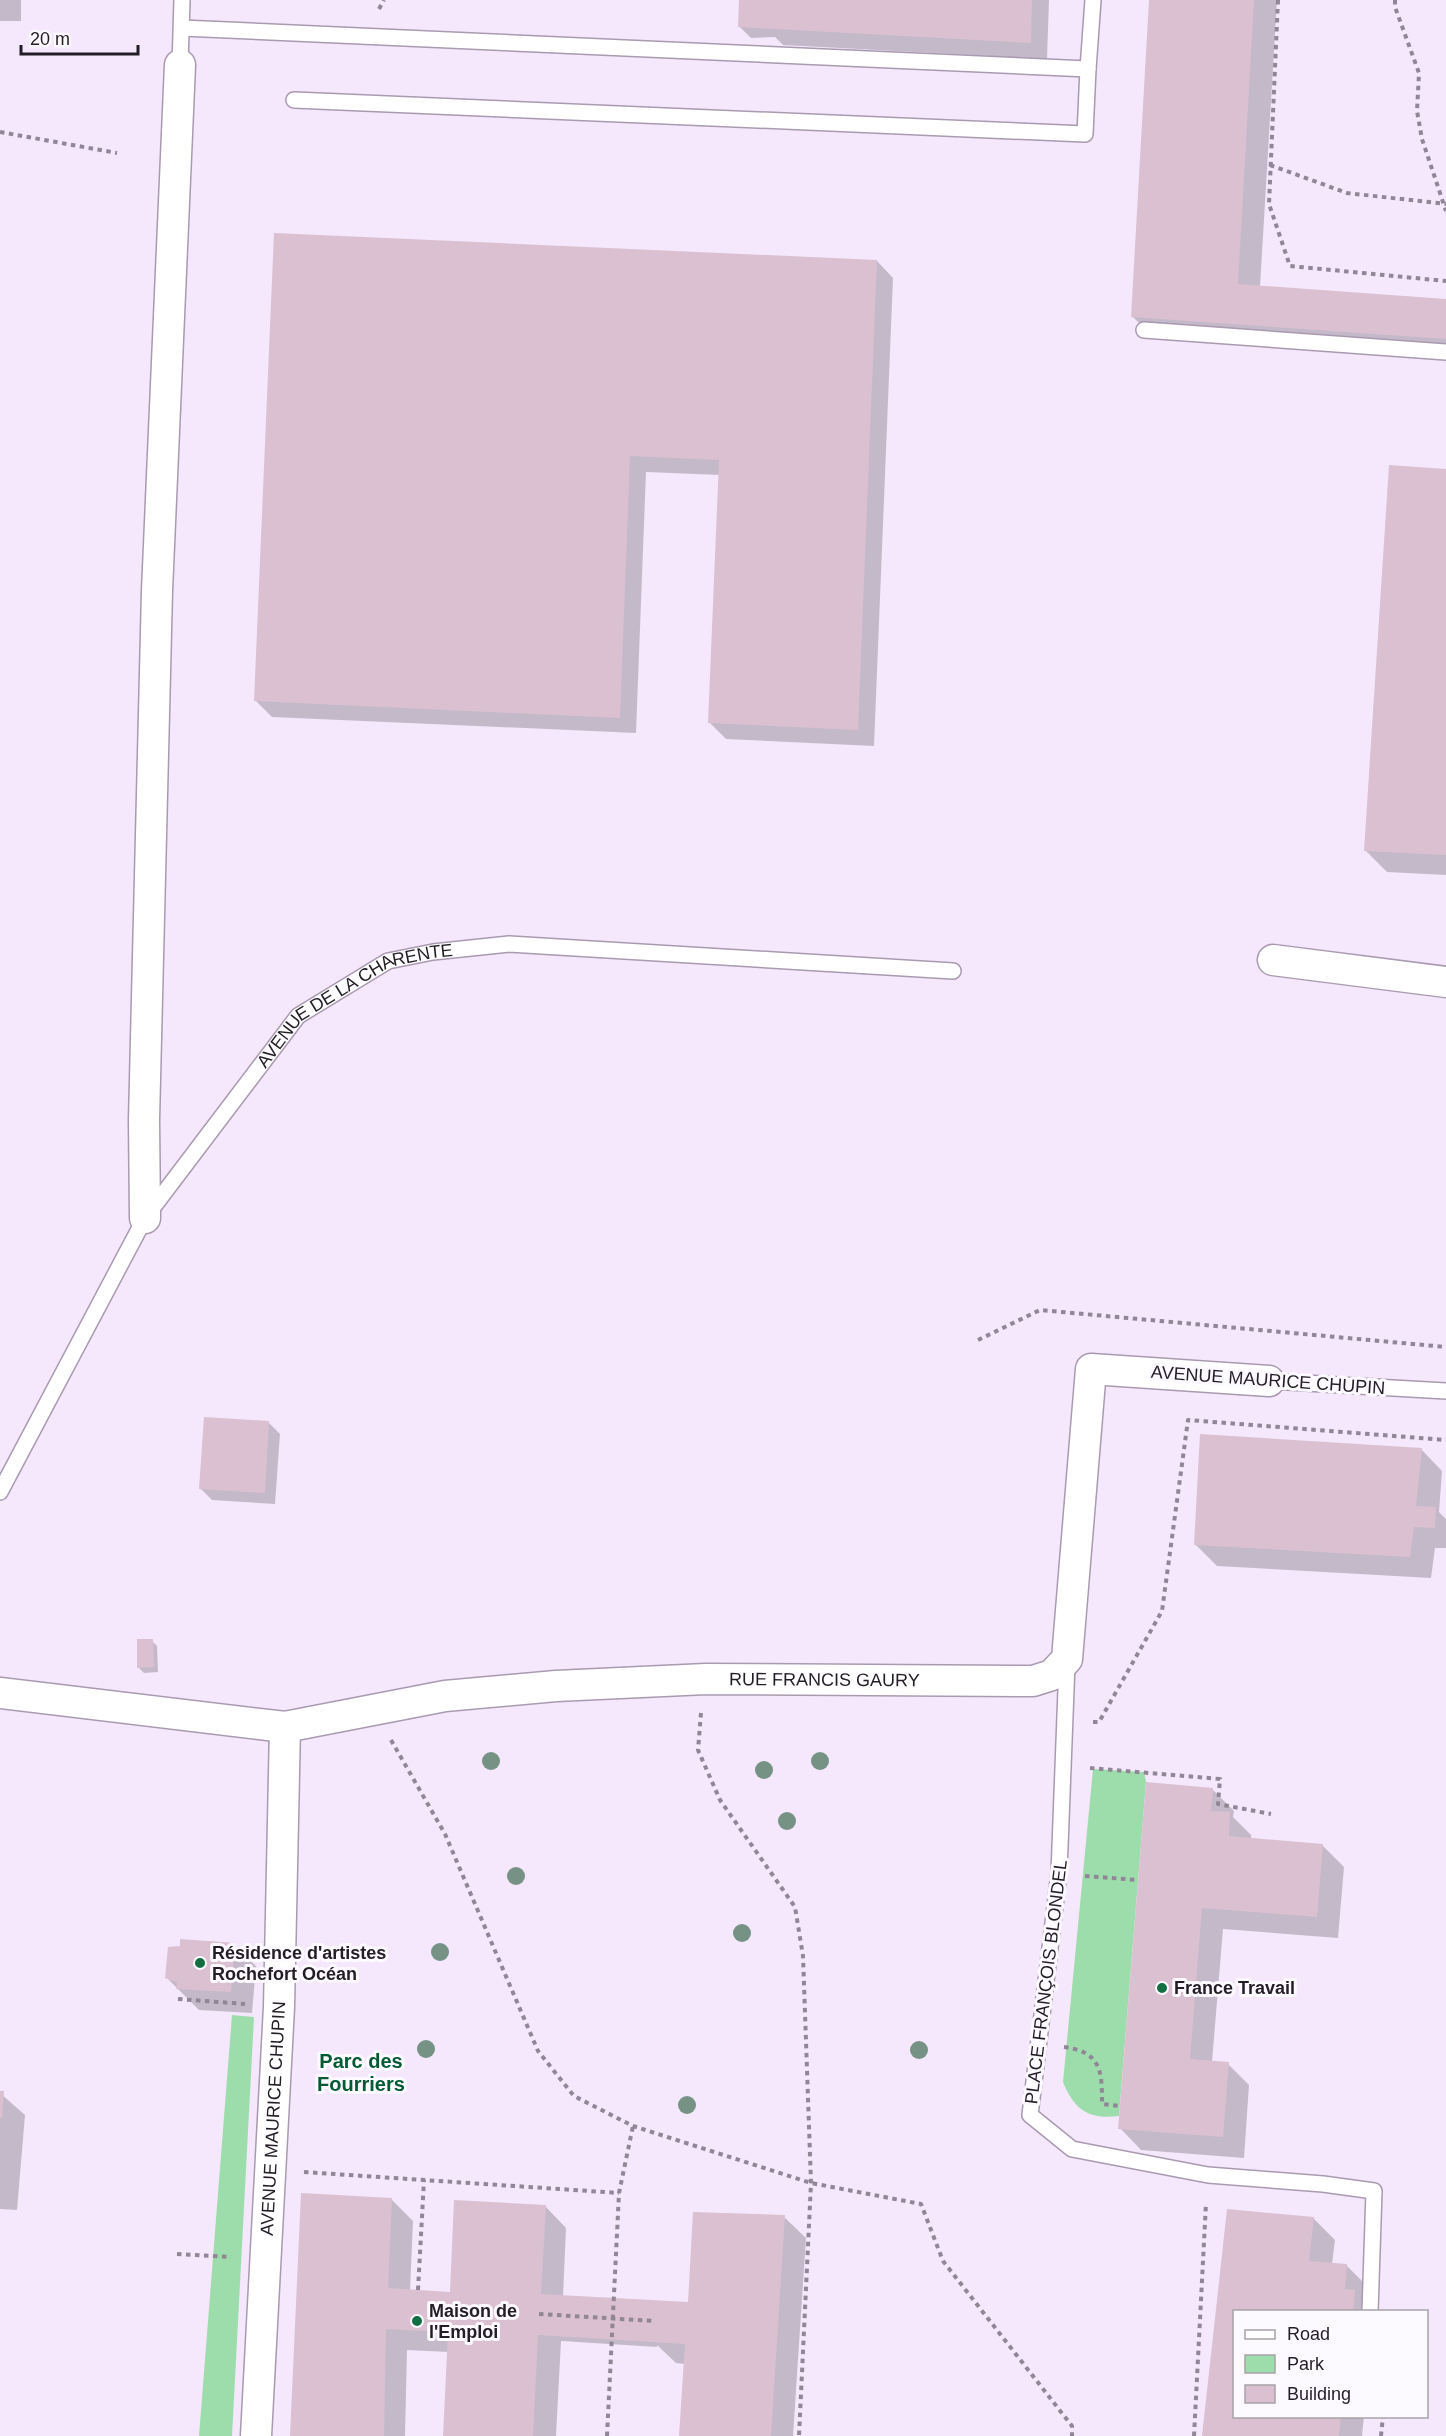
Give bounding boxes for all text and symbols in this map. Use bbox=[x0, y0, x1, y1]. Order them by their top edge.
scale bar bbox=[21, 18, 138, 56]
text: 20 m bbox=[30, 29, 70, 49]
street label: AVENUE DE LA CHARENTE bbox=[253, 940, 454, 1071]
street label: AVENUE MAURICE CHUPIN bbox=[1150, 1362, 1386, 1398]
street label: RUE FRANCIS GAURY bbox=[729, 1669, 920, 1690]
street label: PLACE FRANÇOIS BLONDEL bbox=[1021, 1859, 1071, 2105]
place label: Résidence d'artistes Rochefort Océan bbox=[212, 1943, 386, 1984]
marker: Résidence d'artistes Rochefort Océan bbox=[193, 1956, 207, 1970]
place label: France Travail bbox=[1174, 1978, 1295, 1998]
marker: France Travail bbox=[1155, 1981, 1169, 1995]
street label: AVENUE MAURICE CHUPIN bbox=[257, 2001, 289, 2236]
district label: Parc des Fourriers bbox=[317, 2050, 405, 2095]
place label: Maison de l'Emploi bbox=[429, 2301, 517, 2342]
legend bbox=[1233, 2310, 1428, 2418]
marker: Maison de l'Emploi bbox=[410, 2314, 424, 2328]
text: Road bbox=[1287, 2324, 1330, 2344]
text: Park bbox=[1287, 2354, 1325, 2374]
text: Building bbox=[1287, 2384, 1351, 2404]

